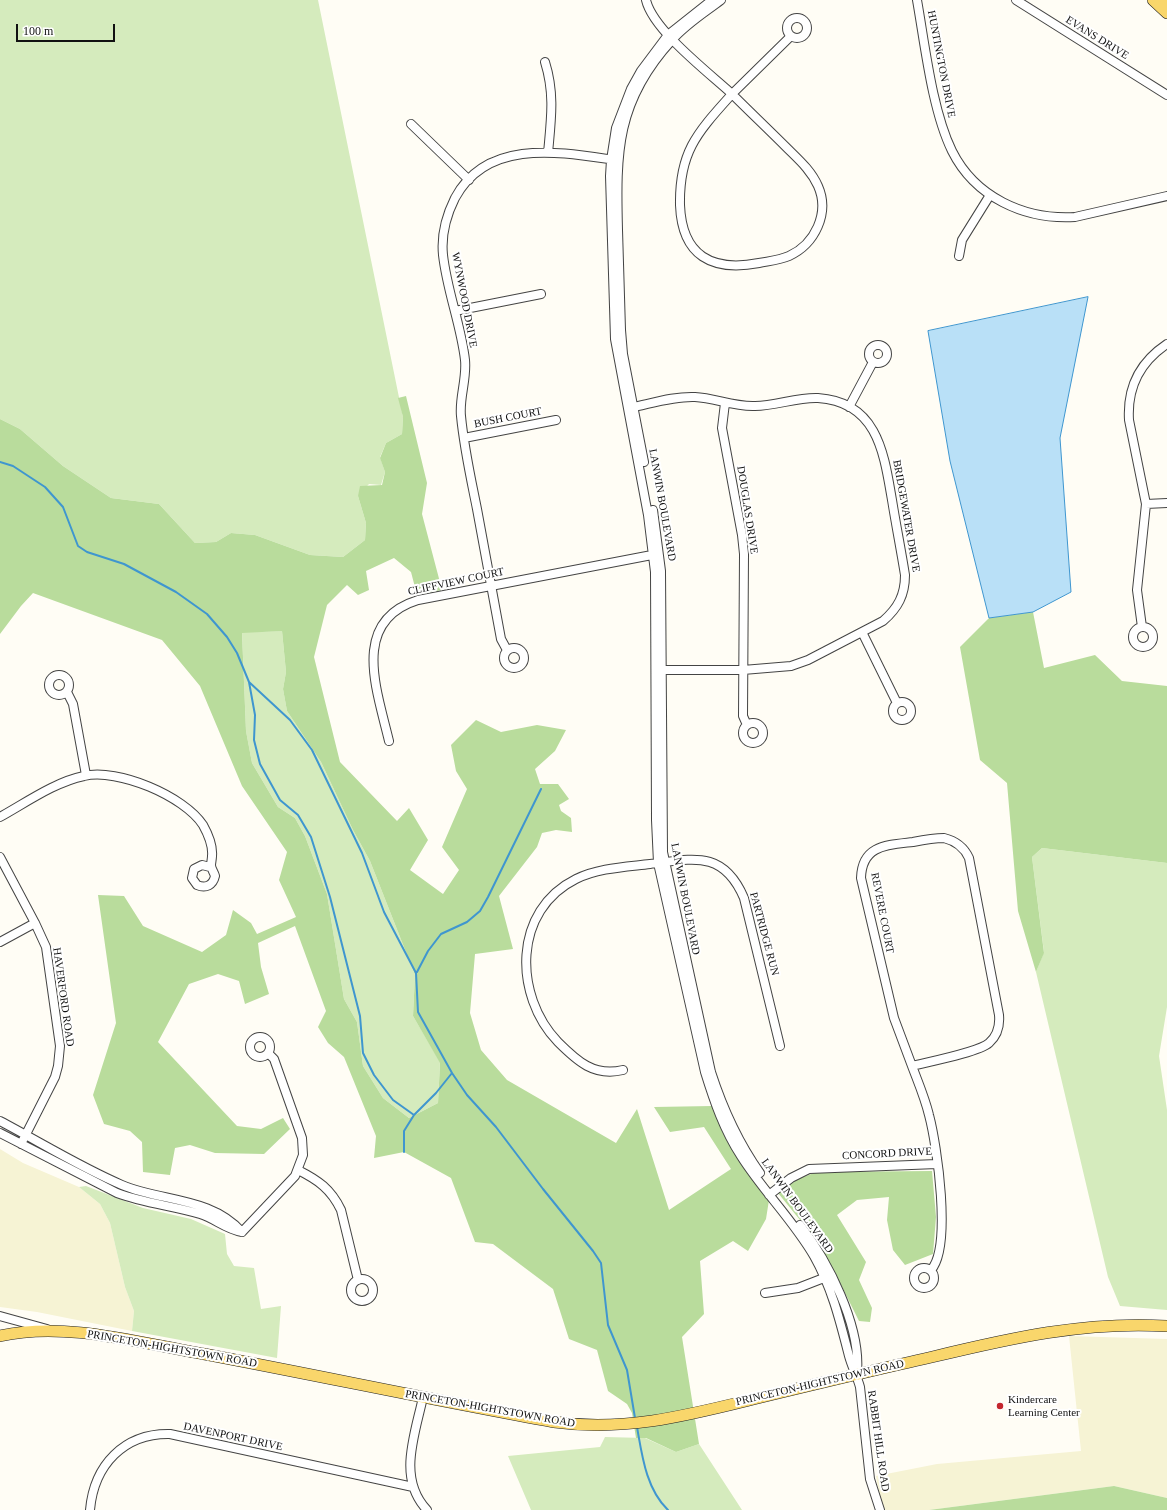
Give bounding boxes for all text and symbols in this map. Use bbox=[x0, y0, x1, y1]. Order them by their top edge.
street label: HUNTINGTON DRIVE bbox=[924, 9, 958, 119]
street label: EVANS DRIVE bbox=[1063, 13, 1131, 63]
scale bar bbox=[18, 16, 117, 42]
text: 100 m bbox=[23, 24, 53, 38]
street label: WYNWOOD DRIVE bbox=[448, 251, 480, 349]
street label: BUSH COURT bbox=[473, 405, 543, 431]
street label: LANWIN BOULEVARD bbox=[646, 448, 678, 562]
street label: BRIDGEWATER DRIVE bbox=[890, 459, 922, 573]
street label: DOUGLAS DRIVE bbox=[734, 465, 760, 555]
street label: CLIFFVIEW COURT bbox=[407, 565, 505, 599]
street label: LANWIN BOULEVARD bbox=[668, 842, 702, 956]
street label: REVERE COURT bbox=[868, 871, 896, 955]
street label: PARTRIDGE RUN bbox=[746, 891, 782, 977]
street label: HAVERFORD ROAD bbox=[50, 947, 76, 1047]
street label: CONCORD DRIVE bbox=[842, 1145, 932, 1163]
street label: LANWIN BOULEVARD bbox=[758, 1156, 836, 1256]
street label: PRINCETON-HIGHTSTOWN ROAD bbox=[86, 1328, 258, 1370]
street label: PRINCETON-HIGHTSTOWN ROAD bbox=[735, 1357, 905, 1409]
street label: PRINCETON-HIGHTSTOWN ROAD bbox=[404, 1388, 576, 1430]
street label: RABBIT HILL ROAD bbox=[864, 1390, 892, 1492]
place label: Kindercare Learning Center bbox=[1008, 1393, 1080, 1419]
marker: Kindercare Learning Center bbox=[995, 1401, 1005, 1411]
street label: DAVENPORT DRIVE bbox=[182, 1420, 284, 1454]

